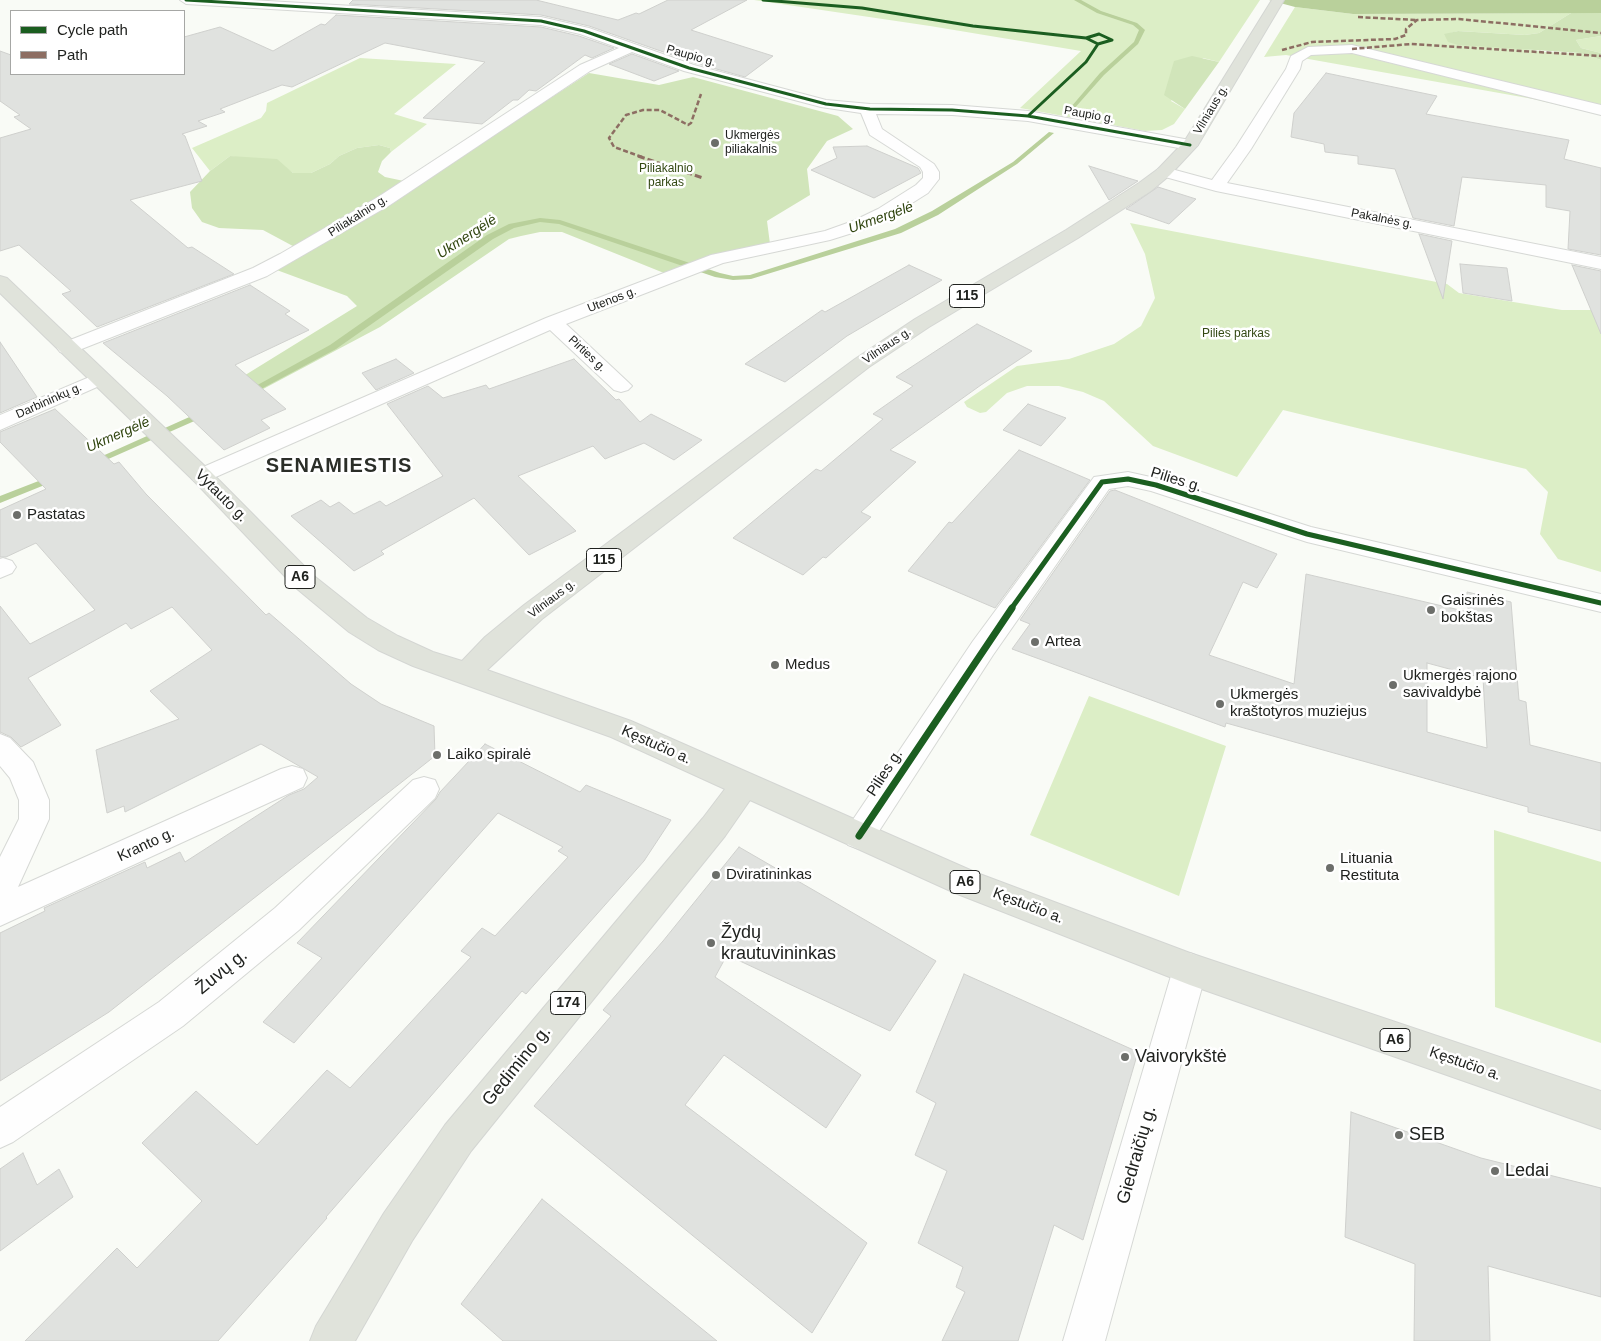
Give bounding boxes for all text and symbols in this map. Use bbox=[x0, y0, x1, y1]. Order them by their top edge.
legend bbox=[10, 10, 185, 75]
text: Cycle path bbox=[57, 21, 128, 38]
street label: Paupio g. bbox=[665, 42, 717, 70]
text: Path bbox=[57, 46, 88, 63]
street label: Vilniaus g. bbox=[1191, 83, 1231, 137]
street label: Paupio g. bbox=[1063, 104, 1115, 126]
place label: Ukmergės piliakalnis bbox=[725, 129, 780, 157]
marker: Ukmergės piliakalnis bbox=[709, 137, 721, 149]
park label: Piliakalnio parkas bbox=[639, 162, 693, 190]
street label: Piliakalnio g. bbox=[326, 192, 390, 240]
water label: Ukmergėlė bbox=[846, 199, 916, 237]
street label: Pakalnės g. bbox=[1350, 206, 1414, 232]
water label: Ukmergėlė bbox=[434, 212, 500, 262]
street label: Utenos g. bbox=[585, 284, 639, 316]
road number: 115 bbox=[950, 284, 984, 308]
street label: Vilniaus g. bbox=[860, 325, 914, 367]
park label: Pilies parkas bbox=[1202, 327, 1270, 341]
street label: Pirties g. bbox=[565, 333, 609, 375]
street label: Darbininkų g. bbox=[14, 380, 84, 422]
water label: Ukmergėlė bbox=[84, 414, 152, 456]
district label: SENAMIESTIS bbox=[264, 454, 414, 478]
street label: Pilies g. bbox=[1148, 464, 1204, 496]
street label: Vytauto g. bbox=[191, 466, 251, 526]
place label: Pastatas bbox=[27, 506, 85, 524]
marker: Pastatas bbox=[11, 509, 23, 521]
road number: 115 bbox=[586, 548, 622, 572]
road number: A6 bbox=[285, 566, 315, 588]
street label: Vilniaus g. bbox=[526, 577, 578, 621]
place label: Gaisrinės bokštas bbox=[1441, 592, 1504, 627]
marker: Gaisrinės bokštas bbox=[1425, 604, 1437, 616]
place label: Artea bbox=[1045, 633, 1081, 651]
marker: Artea bbox=[1029, 636, 1041, 648]
place label: Medus bbox=[785, 656, 830, 674]
marker: Medus bbox=[769, 659, 781, 671]
place label: Ukmergės rajono savivaldybė bbox=[1403, 667, 1517, 702]
marker: Ukmergės rajono savivaldybė bbox=[1387, 679, 1399, 691]
place label: Ukmergės kraštotyros muziejus bbox=[1230, 686, 1367, 721]
marker: Ukmergės kraštotyros muziejus bbox=[1214, 698, 1226, 710]
street label: Kęstučio a. bbox=[618, 722, 694, 768]
place label: Laiko spiralė bbox=[447, 746, 531, 764]
street label: Pilies g. bbox=[863, 746, 907, 800]
marker: Laiko spiralė bbox=[431, 749, 443, 761]
street label: Kranto g. bbox=[115, 824, 177, 866]
place label: Lituania Restituta bbox=[1340, 850, 1399, 885]
marker: Lituania Restituta bbox=[1324, 862, 1336, 874]
place label: Dviratininkas bbox=[726, 866, 812, 884]
marker: Dviratininkas bbox=[710, 869, 722, 881]
road number: A6 bbox=[950, 870, 980, 894]
street label: Kęstučio a. bbox=[990, 884, 1066, 928]
place label: Žydų krautuvininkas bbox=[721, 922, 836, 964]
marker: Žydų krautuvininkas bbox=[705, 937, 717, 949]
street label: Žuvų g. bbox=[192, 945, 252, 999]
road number: 174 bbox=[550, 991, 586, 1014]
street label: Gedimino g. bbox=[478, 1021, 556, 1111]
road number: A6 bbox=[1380, 1028, 1410, 1052]
street label: Kęstučio a. bbox=[1427, 1043, 1503, 1085]
place label: Vaivorykštė bbox=[1135, 1046, 1227, 1068]
marker: Vaivorykštė bbox=[1119, 1051, 1131, 1063]
street label: Giedraičių g. bbox=[1113, 1103, 1161, 1207]
place label: SEB bbox=[1409, 1124, 1445, 1146]
marker: SEB bbox=[1393, 1129, 1405, 1141]
place label: Ledai bbox=[1505, 1160, 1549, 1182]
marker: Ledai bbox=[1489, 1165, 1501, 1177]

